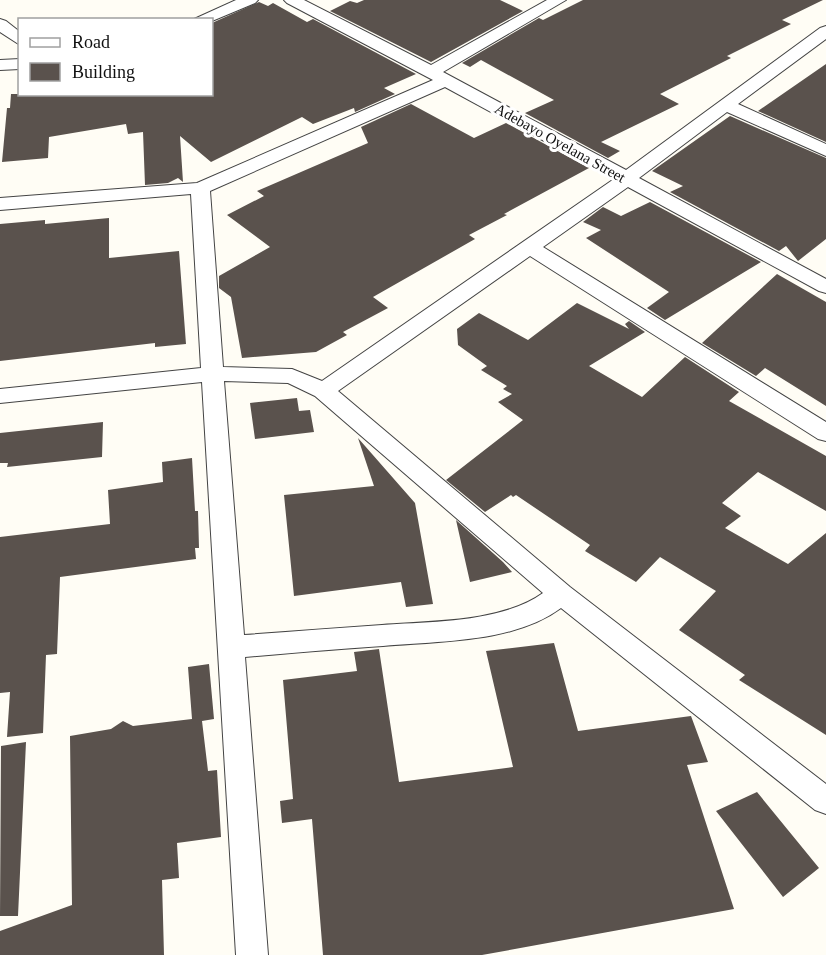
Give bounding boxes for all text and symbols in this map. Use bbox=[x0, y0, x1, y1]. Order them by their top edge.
legend bbox=[18, 18, 213, 96]
text: Road bbox=[72, 32, 110, 52]
text: Building bbox=[72, 62, 135, 82]
street label: Adebayo Oyelana Street bbox=[492, 100, 629, 186]

